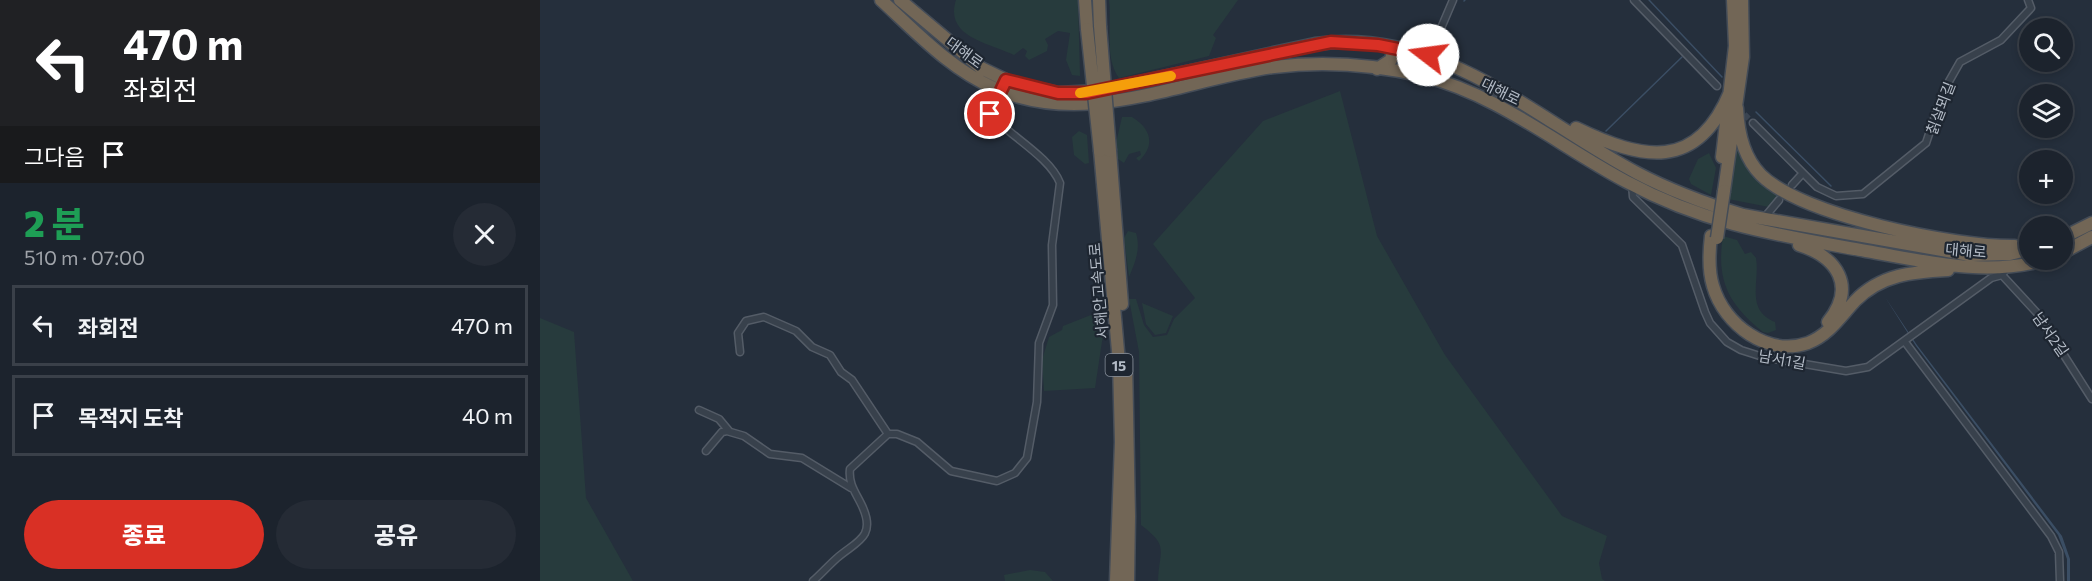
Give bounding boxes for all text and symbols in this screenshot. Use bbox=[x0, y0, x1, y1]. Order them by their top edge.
text: 470 m bbox=[123, 17, 243, 69]
map controls bbox=[2019, 18, 2073, 270]
button: search bbox=[2019, 18, 2073, 72]
position arrow bbox=[1396, 23, 1460, 87]
icon: left bbox=[24, 24, 102, 102]
street label: 대해로 bbox=[943, 33, 987, 71]
text: 좌회전 bbox=[123, 73, 198, 106]
street label: 대해로 bbox=[1478, 74, 1524, 108]
street label: 칡살뫼길 bbox=[1922, 79, 1958, 137]
button: layers bbox=[2019, 84, 2073, 138]
pin bbox=[964, 88, 1015, 139]
icon: arrive bbox=[973, 97, 1006, 130]
icon: arrive bbox=[97, 138, 130, 171]
text: 그다음 bbox=[24, 143, 85, 170]
button: + bbox=[2019, 150, 2073, 204]
text: 2 분 bbox=[24, 200, 85, 244]
button: close bbox=[453, 203, 516, 266]
button: − bbox=[2019, 216, 2073, 270]
street label: 대해로 bbox=[1945, 239, 1987, 261]
street label: 서해안고속도로 bbox=[1085, 242, 1111, 340]
text: 510 m · 07:00 bbox=[24, 245, 145, 269]
street label: 남서2길 bbox=[2029, 308, 2073, 360]
icon: left bbox=[27, 309, 60, 342]
text: 470 m bbox=[451, 312, 513, 339]
text: 좌회전 bbox=[78, 314, 139, 341]
street label: 남서1길 bbox=[1757, 346, 1807, 372]
road number: 15 bbox=[1106, 354, 1132, 376]
icon: arrive bbox=[27, 399, 60, 432]
text: 40 m bbox=[462, 402, 513, 429]
text: 목적지 도착 bbox=[78, 404, 183, 431]
button: 종료 bbox=[24, 500, 264, 569]
button: 공유 bbox=[276, 500, 516, 569]

